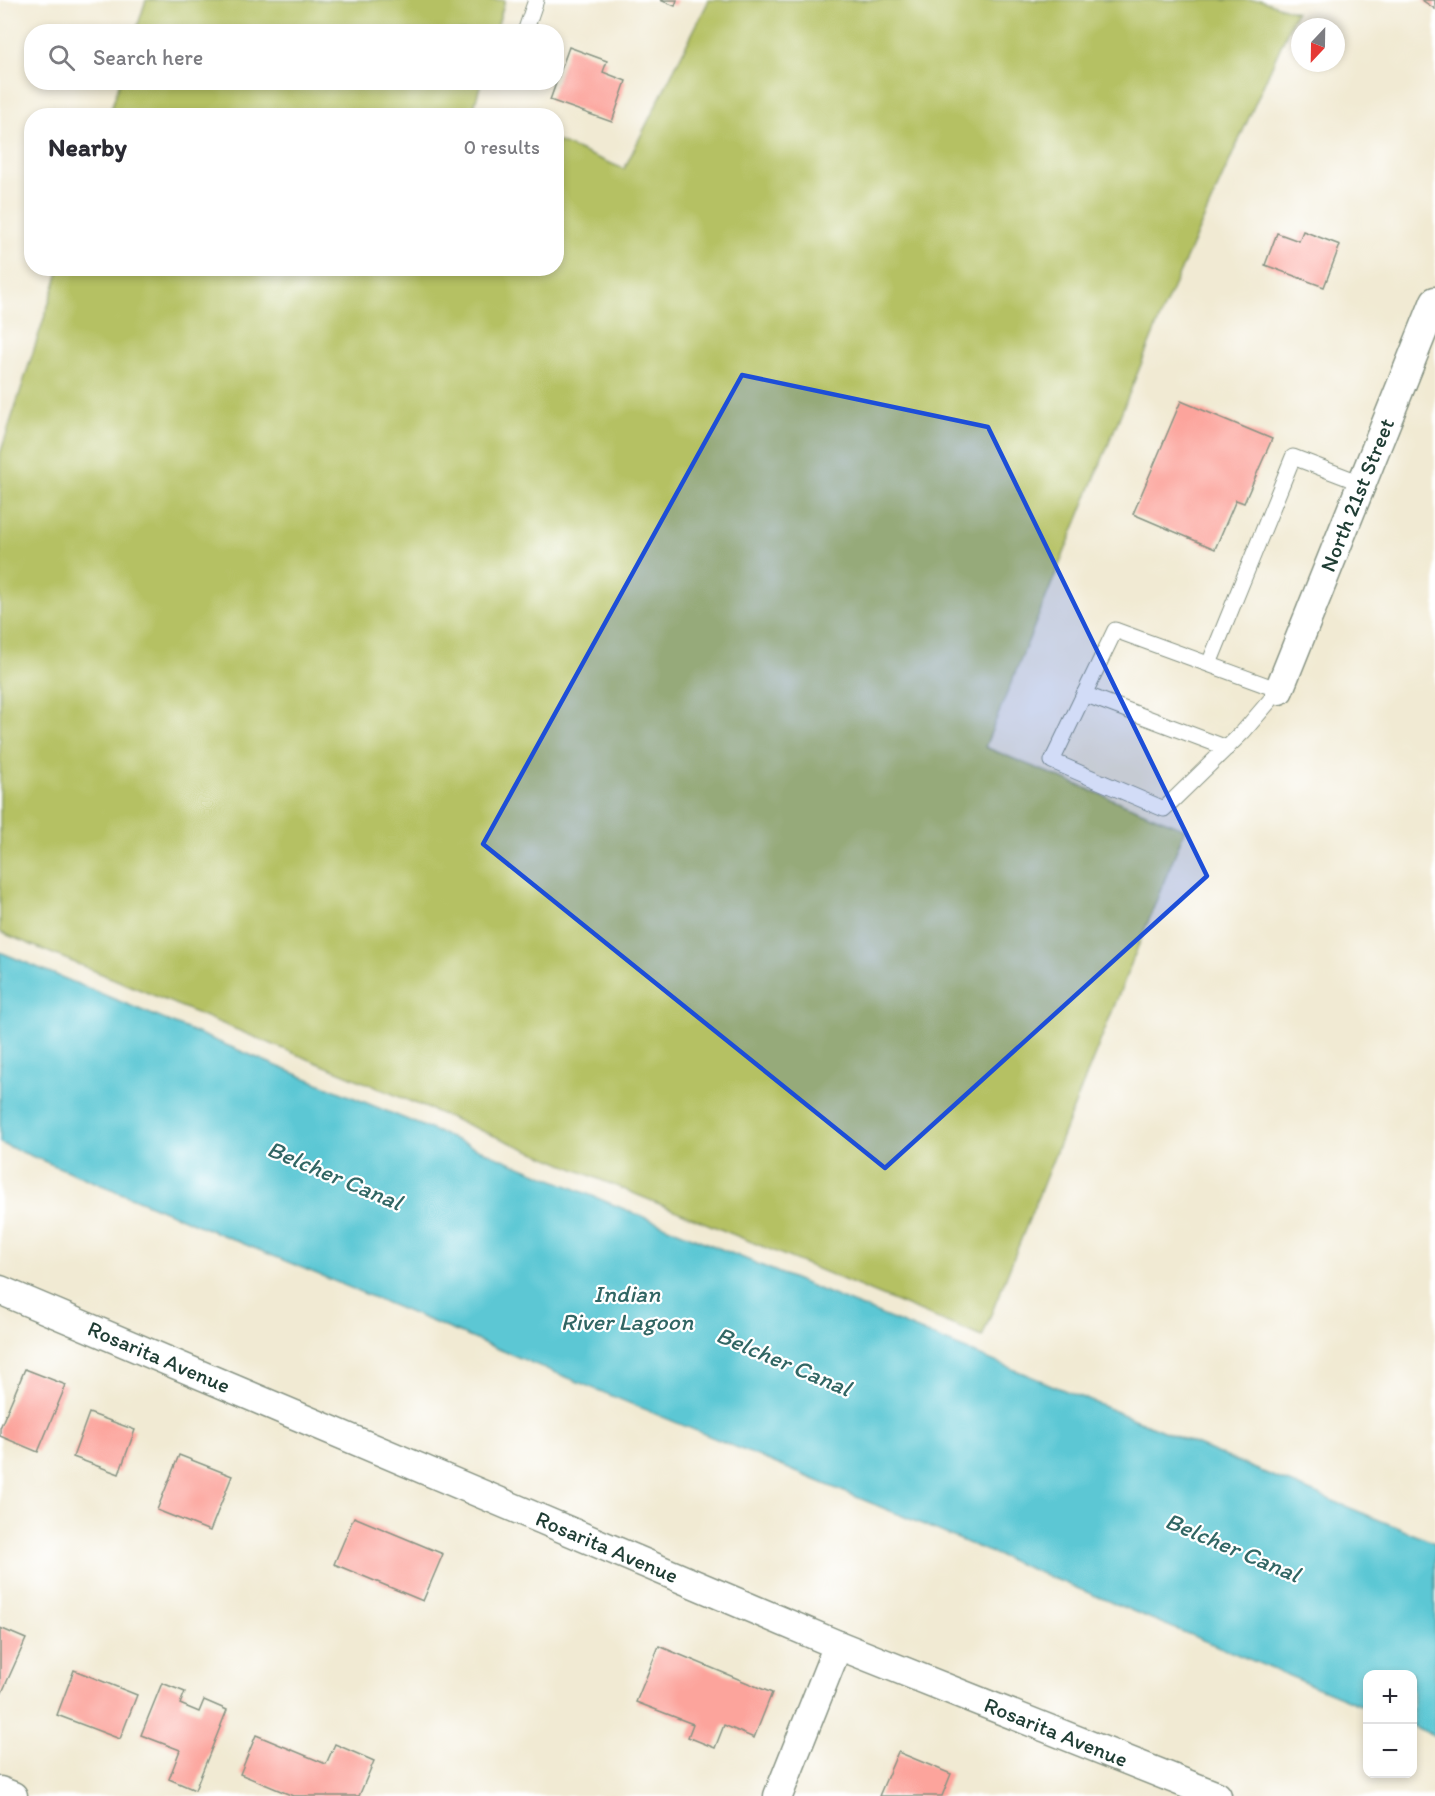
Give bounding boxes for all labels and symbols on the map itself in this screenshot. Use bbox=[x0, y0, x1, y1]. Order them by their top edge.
north arrow bbox=[1291, 18, 1345, 72]
street label: North 21st Street bbox=[1314, 414, 1400, 576]
water label: Belcher Canal bbox=[263, 1134, 409, 1217]
water label: Indian River Lagoon bbox=[561, 1279, 694, 1336]
street label: Rosarita Avenue bbox=[84, 1315, 234, 1399]
water label: Belcher Canal bbox=[712, 1320, 858, 1403]
street label: Rosarita Avenue bbox=[532, 1505, 682, 1589]
water label: Belcher Canal bbox=[1161, 1506, 1307, 1589]
street label: Rosarita Avenue bbox=[980, 1691, 1132, 1773]

